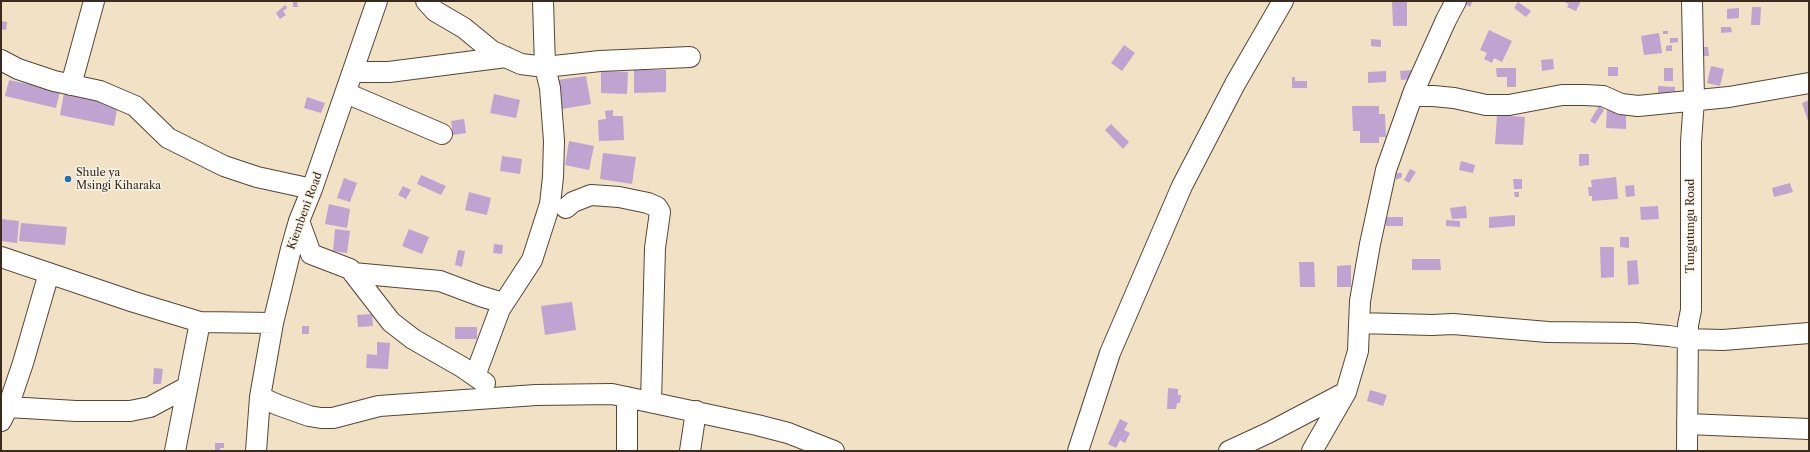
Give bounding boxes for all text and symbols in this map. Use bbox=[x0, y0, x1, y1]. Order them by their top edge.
place label: Shule ya Msingi Kiharaka bbox=[76, 166, 161, 192]
street label: Kiembeni Road bbox=[285, 170, 325, 252]
marker: Shule ya Msingi Kiharaka bbox=[63, 174, 73, 184]
street label: Tungutungu Road bbox=[1684, 179, 1698, 273]

